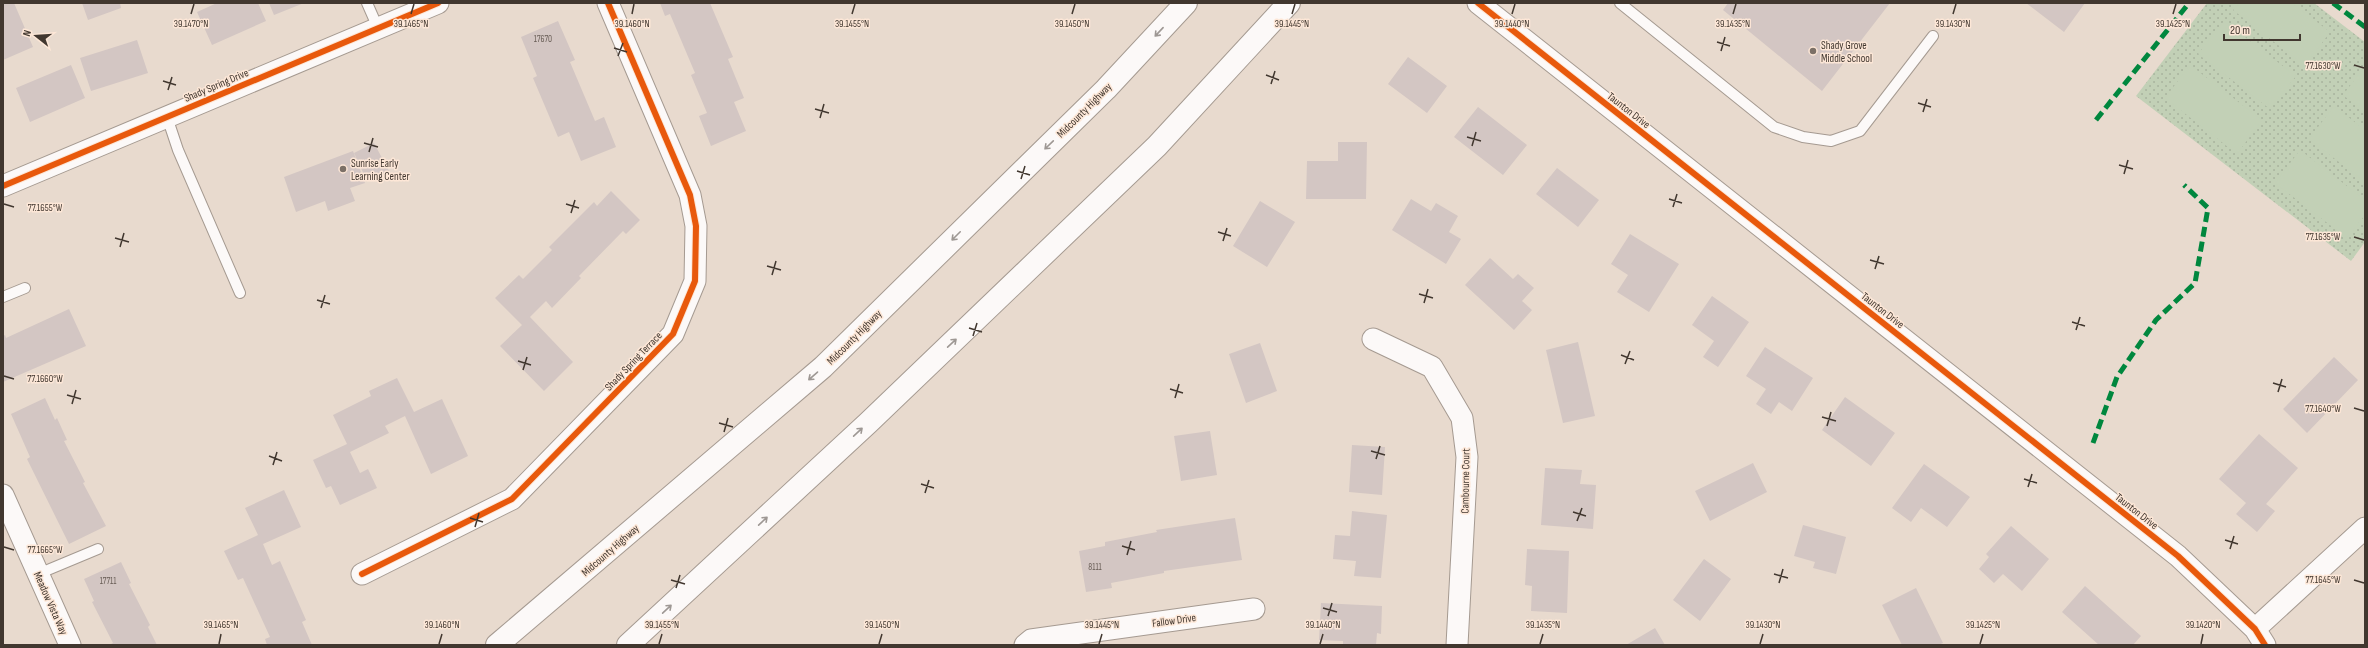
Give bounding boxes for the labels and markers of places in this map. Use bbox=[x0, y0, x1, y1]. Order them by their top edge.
place label: Shady Grove Middle School bbox=[1821, 39, 1872, 65]
marker: Shady Grove Middle School bbox=[1808, 46, 1818, 56]
place label: Sunrise Early Learning Center bbox=[351, 157, 410, 183]
marker: Sunrise Early Learning Center bbox=[338, 164, 348, 174]

